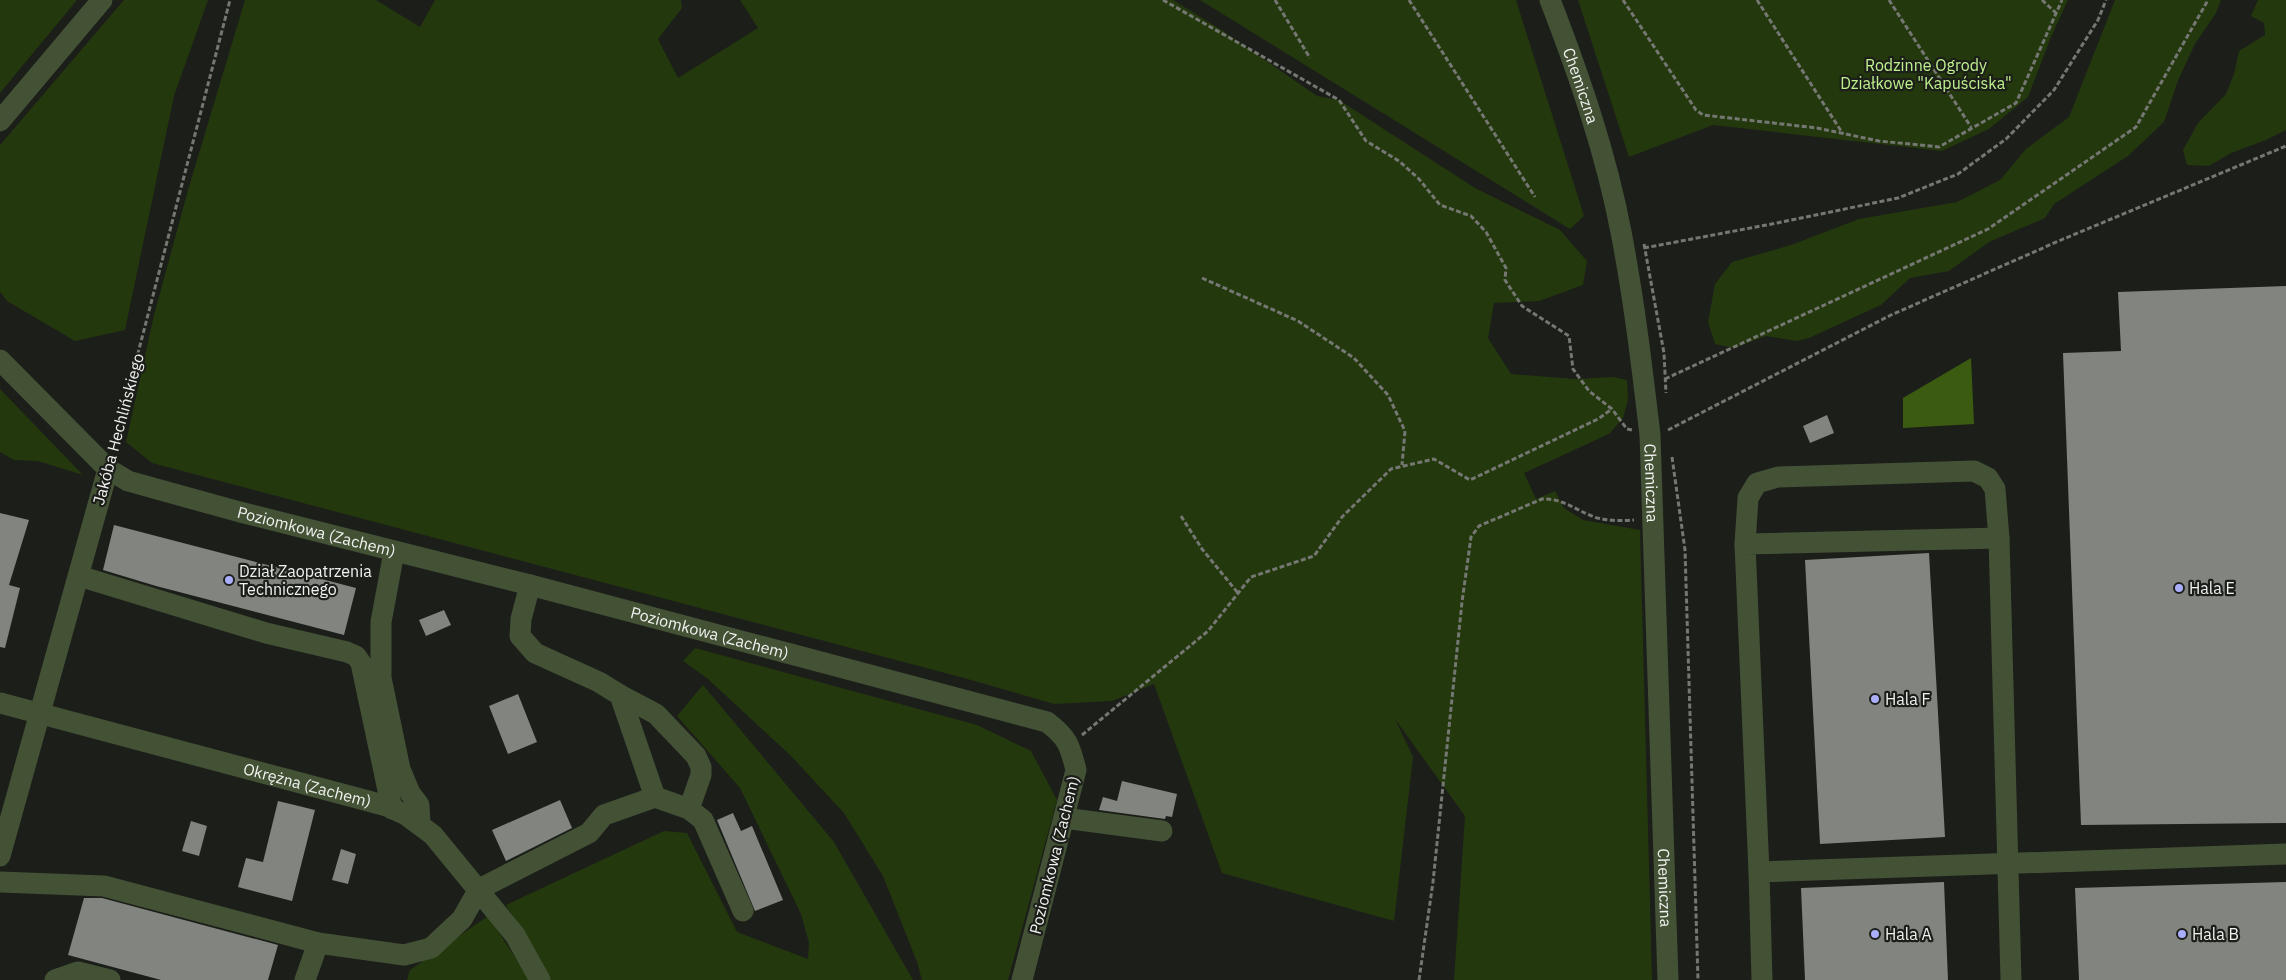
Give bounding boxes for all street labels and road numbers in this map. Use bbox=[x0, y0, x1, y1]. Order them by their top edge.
street label: Chemiczna bbox=[1559, 45, 1603, 126]
street label: Jakóba Hechlińskiego bbox=[88, 351, 148, 507]
street label: Chemiczna bbox=[1640, 443, 1663, 523]
street label: Poziomkowa (Zachem) bbox=[235, 502, 398, 561]
street label: Poziomkowa (Zachem) bbox=[629, 602, 791, 663]
street label: Okrężna (Zachem) bbox=[241, 758, 373, 811]
street label: Poziomkowa (Zachem) bbox=[1025, 774, 1083, 936]
street label: Chemiczna bbox=[1654, 848, 1676, 928]

